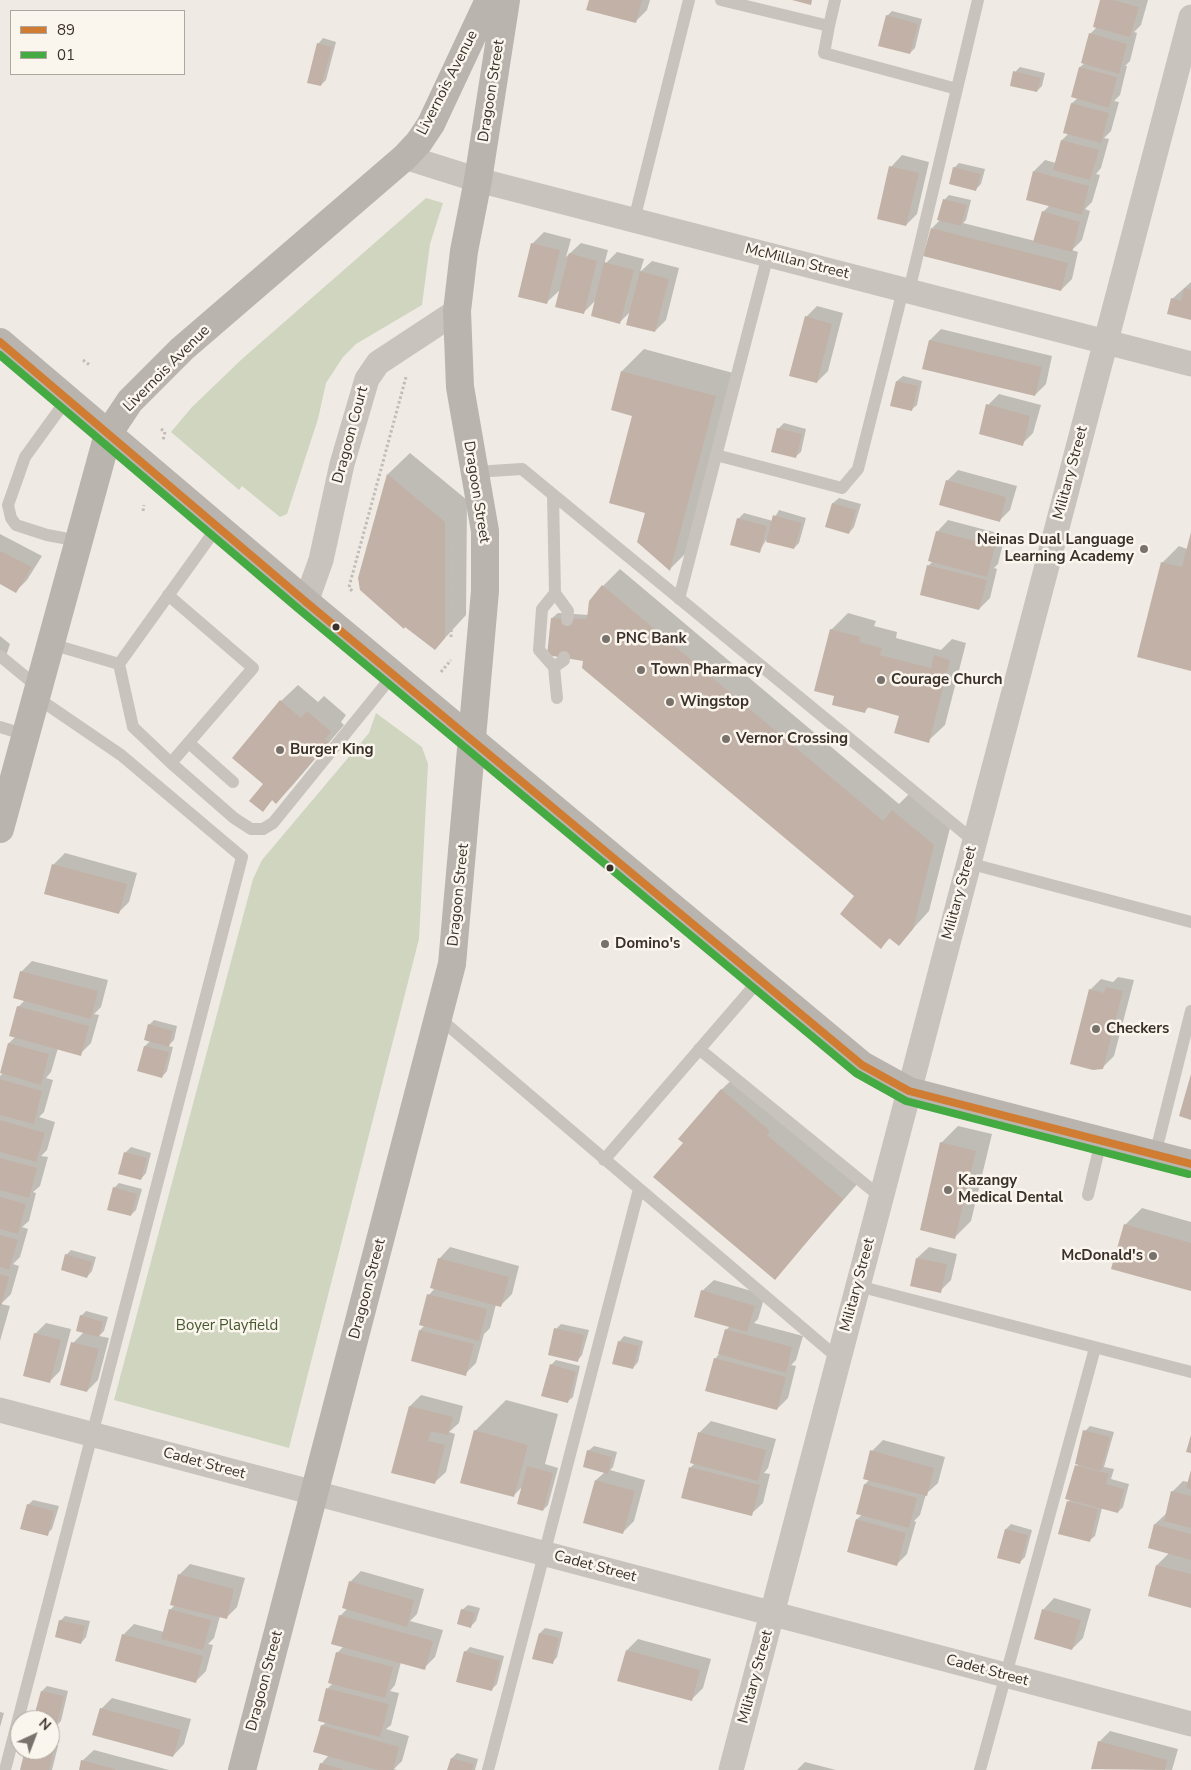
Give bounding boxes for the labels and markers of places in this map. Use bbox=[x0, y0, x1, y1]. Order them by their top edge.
place label: Neinas Dual Language Learning Academy bbox=[977, 531, 1134, 566]
marker: Neinas Dual Language Learning Academy bbox=[1138, 543, 1150, 555]
unlabelled marker bbox=[331, 622, 341, 632]
place label: PNC Bank bbox=[616, 630, 687, 648]
marker: PNC Bank bbox=[600, 633, 612, 645]
place label: Town Pharmacy bbox=[651, 661, 762, 679]
marker: Town Pharmacy bbox=[635, 664, 647, 676]
place label: Courage Church bbox=[891, 671, 1002, 689]
marker: Courage Church bbox=[875, 674, 887, 686]
place label: Wingstop bbox=[680, 693, 749, 711]
marker: Wingstop bbox=[664, 696, 676, 708]
place label: Vernor Crossing bbox=[736, 730, 848, 748]
marker: Vernor Crossing bbox=[720, 733, 732, 745]
place label: Burger King bbox=[290, 741, 374, 759]
marker: Burger King bbox=[274, 744, 286, 756]
unlabelled marker bbox=[605, 863, 615, 873]
place label: Domino's bbox=[615, 935, 680, 953]
marker: Domino's bbox=[599, 938, 611, 950]
place label: Checkers bbox=[1106, 1020, 1169, 1038]
marker: Checkers bbox=[1090, 1023, 1102, 1035]
place label: Kazangy Medical Dental bbox=[958, 1172, 1063, 1207]
marker: Kazangy Medical Dental bbox=[942, 1184, 954, 1196]
place label: McDonald's bbox=[1061, 1247, 1143, 1265]
marker: McDonald's bbox=[1147, 1250, 1159, 1262]

